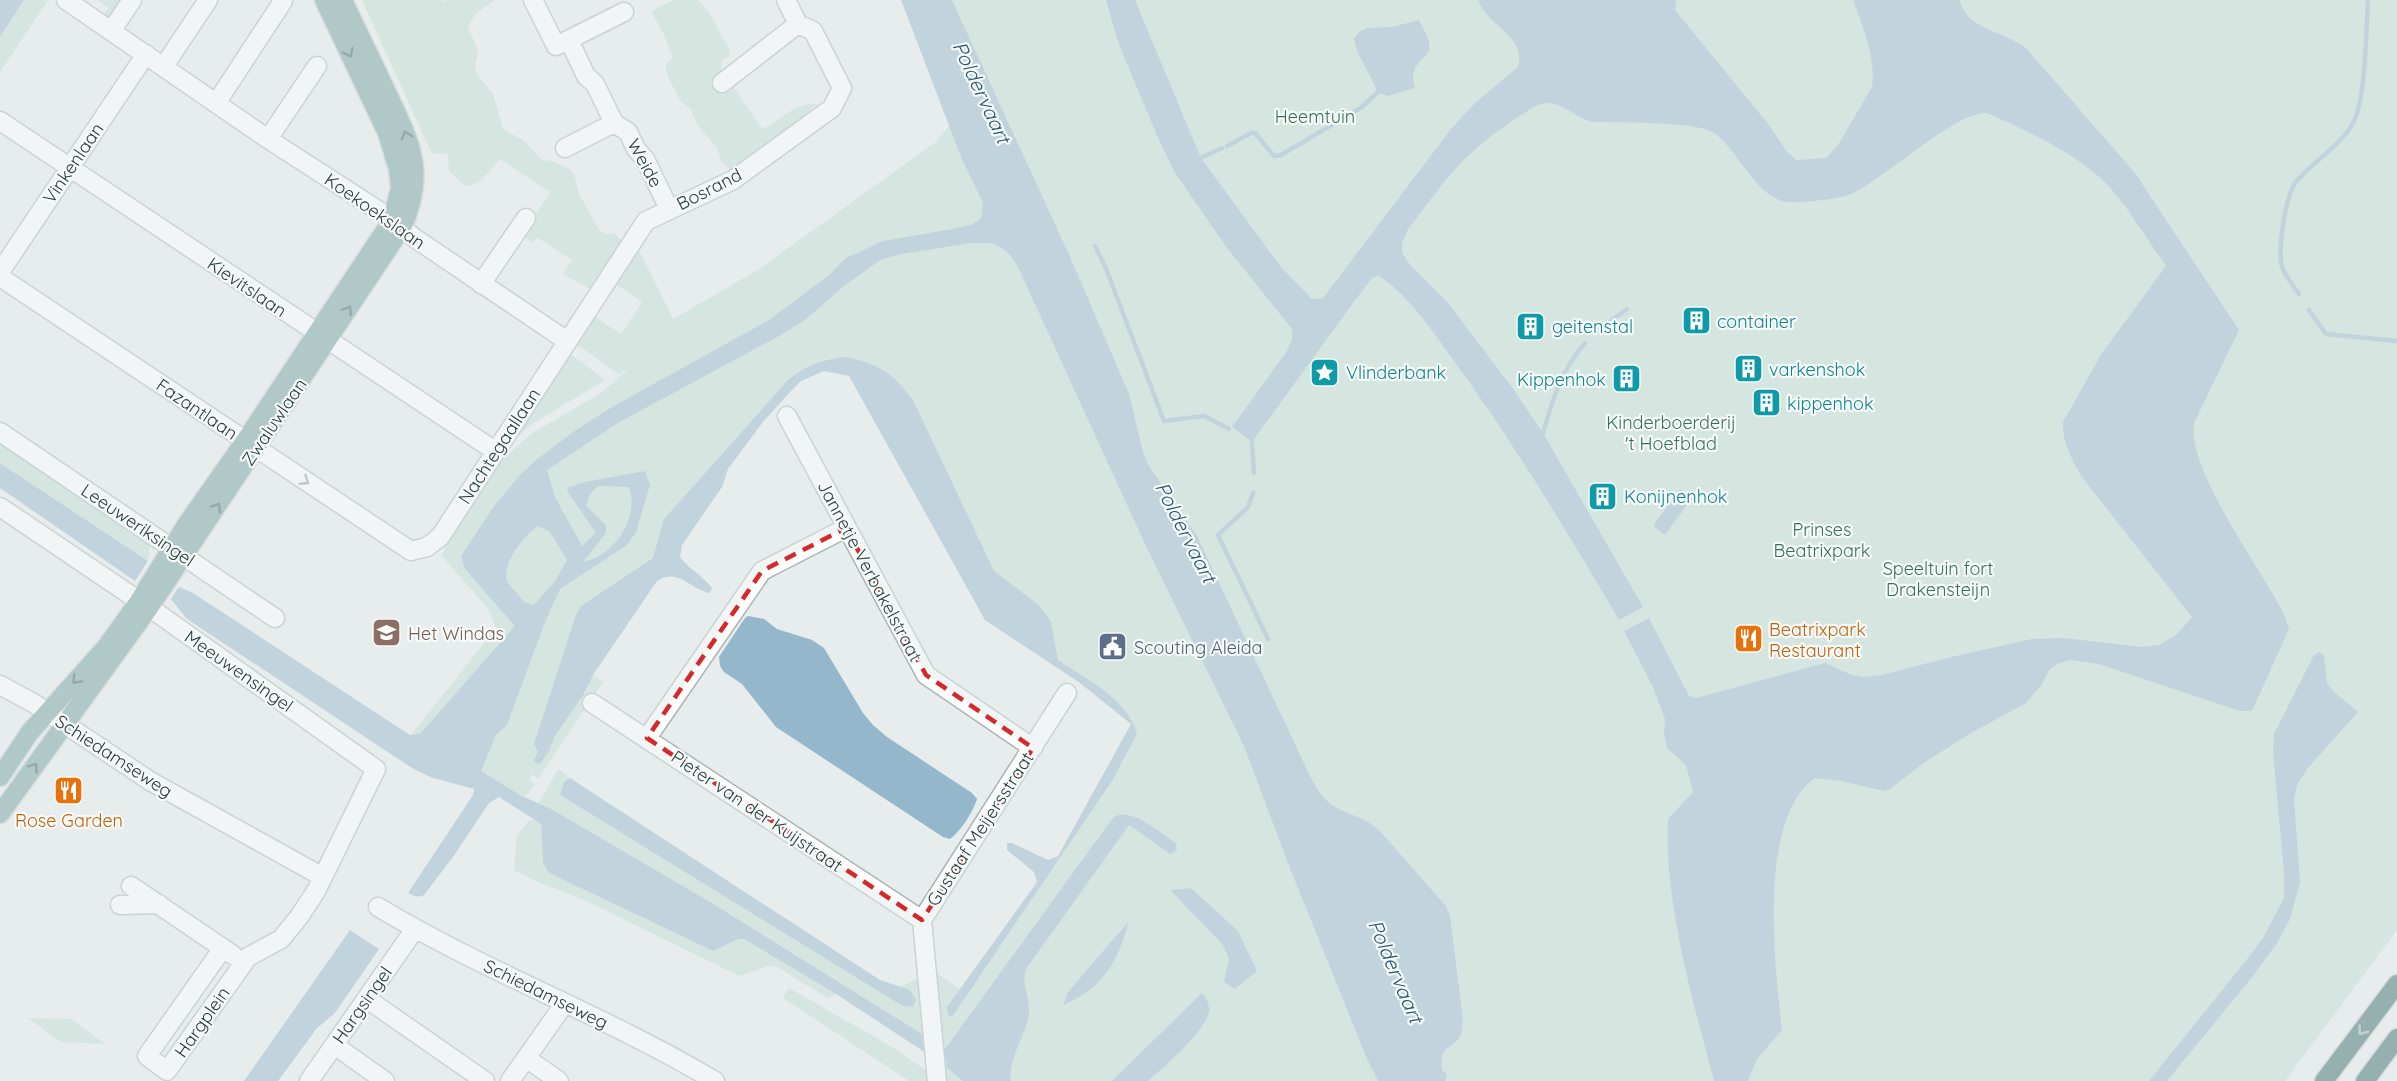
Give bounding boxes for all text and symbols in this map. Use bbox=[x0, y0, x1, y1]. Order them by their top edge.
water label: Poldervaart bbox=[947, 37, 1017, 149]
one-way arrow bbox=[342, 46, 354, 57]
park label: Heemtuin bbox=[1275, 105, 1355, 128]
street label: Vinkenlaan bbox=[38, 118, 108, 208]
one-way arrow bbox=[401, 130, 413, 141]
street label: Weide bbox=[622, 135, 668, 191]
street label: Bosrand bbox=[673, 163, 745, 215]
street label: Koekoekslaan bbox=[320, 168, 430, 254]
street label: Kievitslaan bbox=[203, 252, 291, 322]
building icon: container bbox=[1680, 305, 1712, 337]
one-way arrow bbox=[341, 306, 352, 317]
building icon: geitenstal bbox=[1515, 310, 1547, 342]
place label: container bbox=[1717, 310, 1796, 333]
place label: geitenstal bbox=[1552, 315, 1633, 338]
building icon: varkenshok bbox=[1732, 353, 1764, 385]
place icon: Vlinderbank bbox=[1309, 356, 1341, 388]
place label: varkenshok bbox=[1769, 358, 1865, 381]
place label: Vlinderbank bbox=[1346, 361, 1446, 384]
building icon: Kippenhok bbox=[1611, 363, 1643, 395]
place label: Kippenhok bbox=[1517, 368, 1606, 391]
street label: Fazantlaan bbox=[152, 373, 242, 445]
street label: Zwaluwlaan bbox=[236, 374, 312, 470]
street label: Nachtegaallaan bbox=[453, 384, 545, 508]
building icon: kippenhok bbox=[1750, 387, 1782, 419]
place label: kippenhok bbox=[1787, 392, 1874, 415]
park label: Kinderboerderij 't Hoefblad bbox=[1606, 411, 1736, 455]
one-way arrow bbox=[298, 474, 309, 485]
street label: Jannetje Verbakelstraat bbox=[813, 477, 927, 665]
water label: Poldervaart bbox=[1150, 477, 1223, 589]
street label: Leeuweriksingel bbox=[77, 479, 199, 571]
building icon: Konijnenhok bbox=[1587, 480, 1619, 512]
place label: Konijnenhok bbox=[1624, 485, 1727, 508]
one-way arrow bbox=[210, 503, 221, 514]
park label: Prinses Beatrixpark bbox=[1774, 518, 1870, 562]
park label: Speeltuin fort Drakensteijn bbox=[1883, 557, 1993, 601]
school or university icon: Het Windas bbox=[371, 617, 403, 649]
place label: Beatrixpark Restaurant bbox=[1769, 618, 1866, 662]
place label: Het Windas bbox=[408, 622, 504, 645]
restaurant icon: Beatrixpark Restaurant bbox=[1732, 623, 1764, 655]
street label: Meeuwensingel bbox=[180, 625, 298, 717]
public building icon: Scouting Aleida bbox=[1097, 631, 1129, 663]
place label: Scouting Aleida bbox=[1134, 636, 1263, 659]
one-way arrow bbox=[72, 673, 83, 684]
street label: Schiedamseweg bbox=[51, 709, 177, 803]
street label: Pieter van der Kuijstraat bbox=[667, 745, 847, 877]
street label: Gustaaf Meijersstraat bbox=[922, 748, 1038, 910]
one-way arrow bbox=[27, 762, 38, 773]
restaurant icon: Rose Garden bbox=[53, 775, 85, 807]
place label: Rose Garden bbox=[15, 809, 123, 832]
water label: Poldervaart bbox=[1363, 916, 1430, 1028]
street label: Schiedamseweg bbox=[480, 954, 612, 1034]
street label: Hargsingel bbox=[327, 962, 397, 1048]
street label: Hargplein bbox=[169, 982, 235, 1062]
one-way arrow bbox=[2358, 1024, 2369, 1035]

